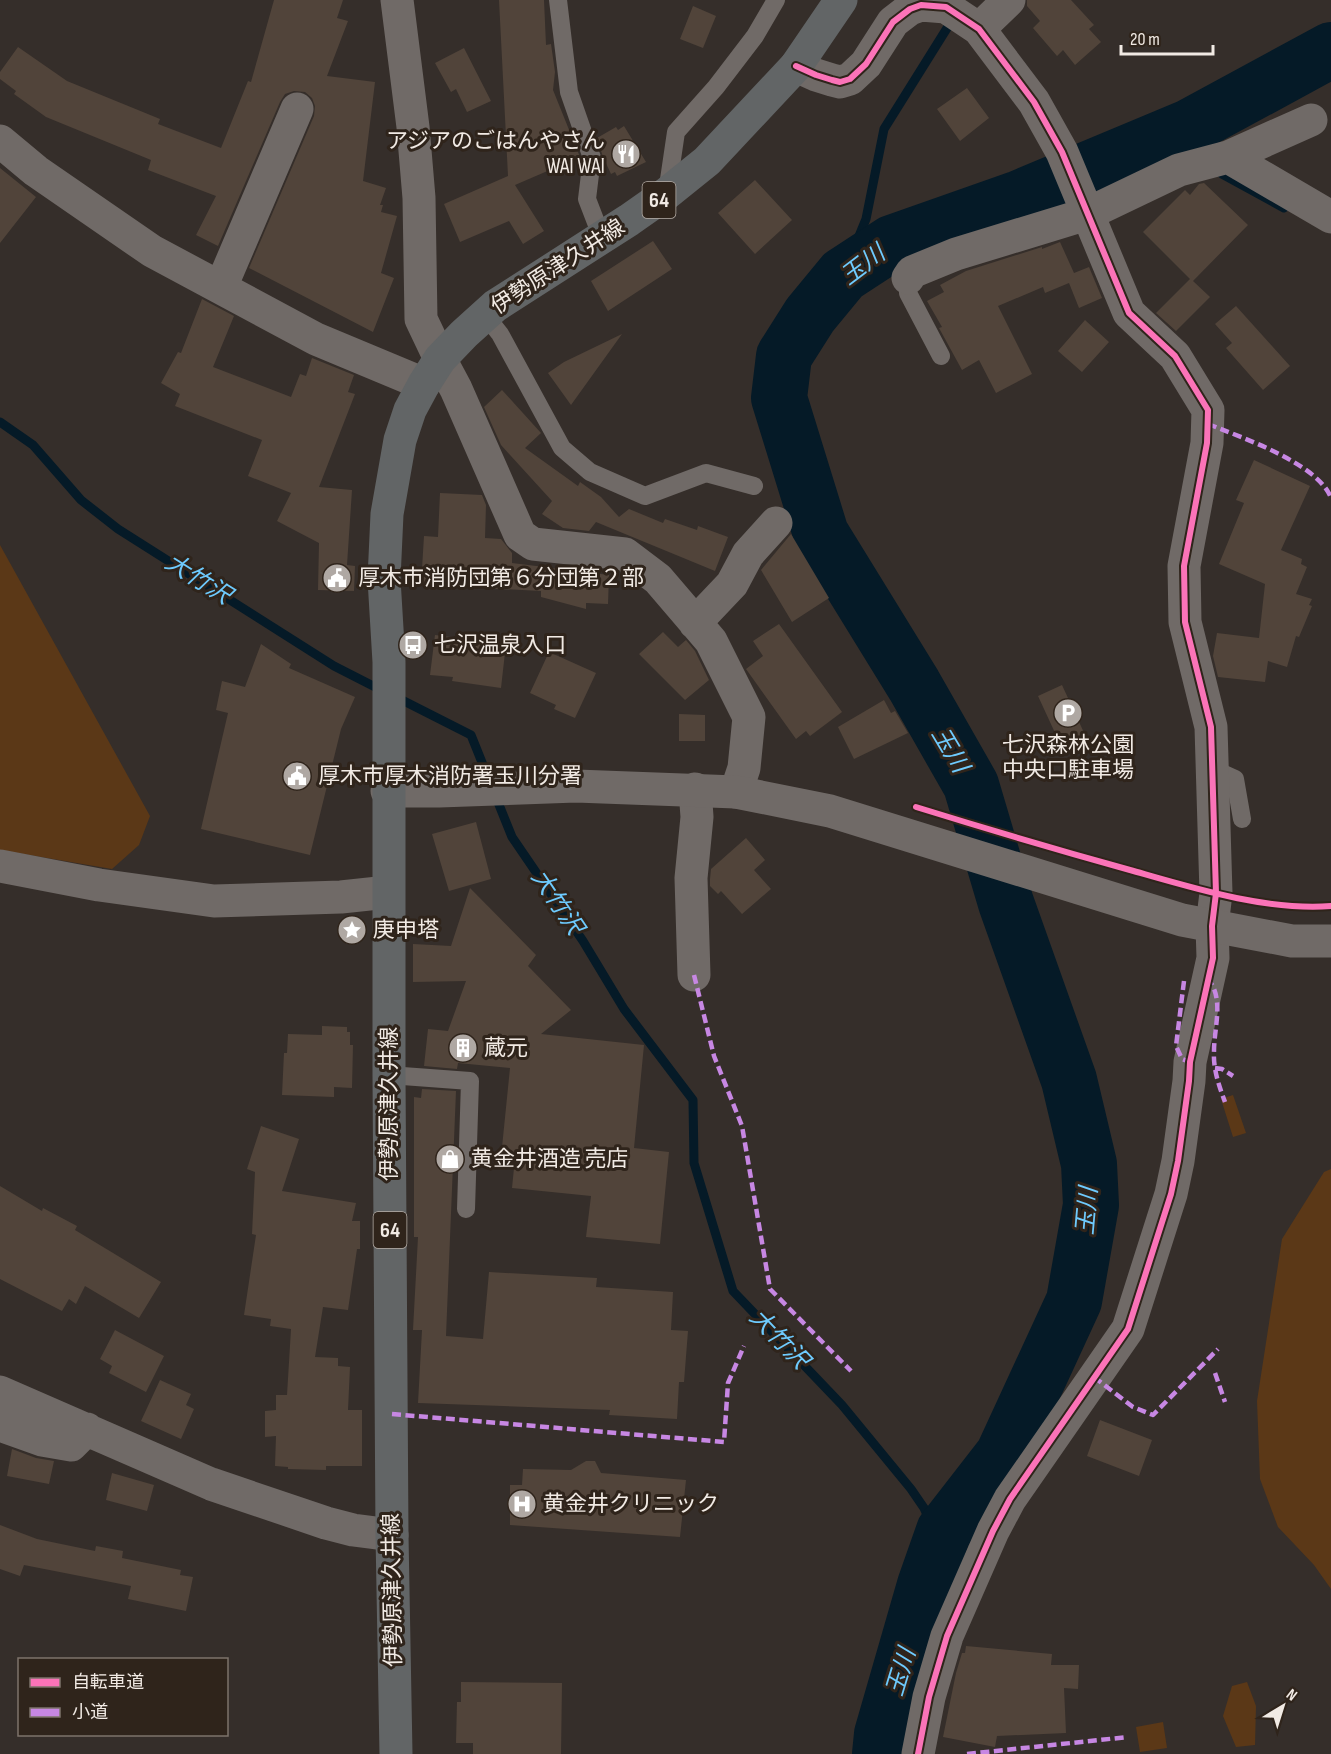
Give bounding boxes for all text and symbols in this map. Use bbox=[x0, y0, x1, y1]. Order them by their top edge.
scale bar bbox=[1121, 18, 1212, 56]
text: 20 m bbox=[1130, 29, 1160, 50]
place label: アジアのごはんやさん WAI WAI bbox=[386, 128, 605, 180]
restaurant icon: アジアのごはんやさん WAI WAI bbox=[610, 138, 642, 170]
road number: 64 bbox=[642, 182, 676, 218]
street label: 伊勢原津久井線 bbox=[486, 214, 630, 320]
water label: 玉川 bbox=[835, 237, 893, 291]
water label: 大竹沢 bbox=[160, 548, 239, 612]
public building icon: 厚木市消防団第６分団第２部 bbox=[321, 562, 353, 594]
place label: 厚木市消防団第６分団第２部 bbox=[358, 565, 644, 592]
bus stop icon: 七沢温泉入口 bbox=[397, 629, 429, 661]
place label: 七沢温泉入口 bbox=[434, 632, 566, 659]
parking icon: 七沢森林公園 中央口駐車場 bbox=[1052, 697, 1084, 729]
water label: 玉川 bbox=[925, 722, 976, 781]
place label: 七沢森林公園 中央口駐車場 bbox=[1002, 732, 1134, 784]
public building icon: 厚木市厚木消防署玉川分署 bbox=[281, 760, 313, 792]
place label: 厚木市厚木消防署玉川分署 bbox=[318, 763, 582, 790]
water label: 大竹沢 bbox=[525, 864, 591, 942]
place icon: 庚申塔 bbox=[336, 914, 368, 946]
place label: 庚申塔 bbox=[373, 917, 439, 944]
street label: 伊勢原津久井線 bbox=[376, 1027, 403, 1181]
building icon: 蔵元 bbox=[447, 1032, 479, 1064]
place label: 蔵元 bbox=[484, 1035, 528, 1062]
shop icon: 黄金井酒造 売店 bbox=[434, 1143, 466, 1175]
place label: 黄金井酒造 売店 bbox=[471, 1146, 629, 1173]
water label: 玉川 bbox=[1070, 1183, 1104, 1236]
road number: 64 bbox=[374, 1212, 406, 1248]
water label: 大竹沢 bbox=[744, 1303, 817, 1377]
hospital icon: 黄金井クリニック bbox=[506, 1488, 538, 1520]
place label: 黄金井クリニック bbox=[543, 1491, 719, 1518]
street label: 伊勢原津久井線 bbox=[378, 1513, 408, 1667]
water label: 玉川 bbox=[880, 1642, 923, 1699]
legend bbox=[18, 1658, 228, 1736]
text: 自転車道 bbox=[72, 1672, 144, 1693]
north arrow bbox=[1253, 1676, 1313, 1736]
text: N bbox=[1282, 1685, 1301, 1705]
text: 小道 bbox=[72, 1702, 108, 1723]

